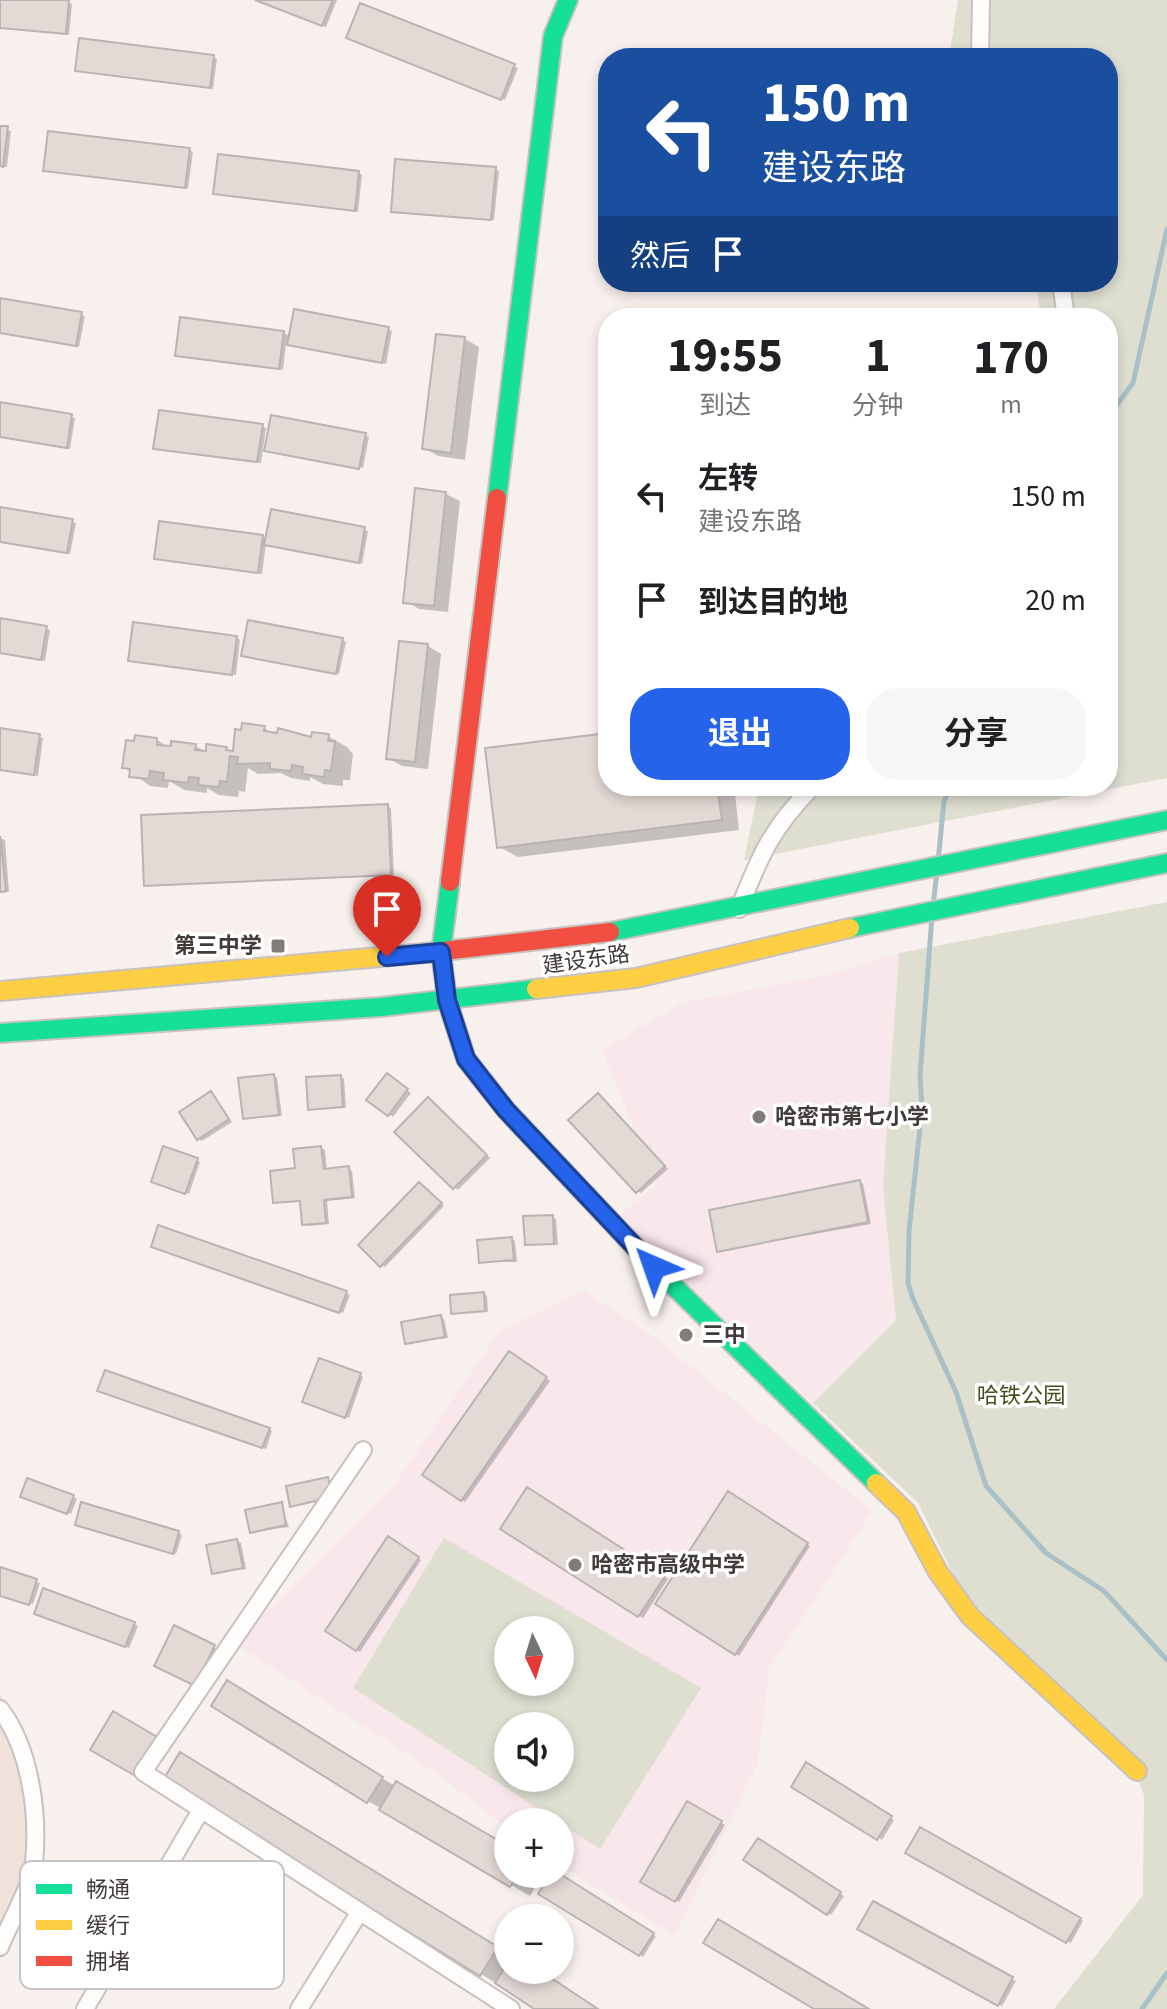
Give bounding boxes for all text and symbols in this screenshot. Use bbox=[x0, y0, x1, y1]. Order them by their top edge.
text: 150 m bbox=[762, 64, 910, 143]
icon: left bbox=[630, 80, 734, 184]
text: 建设东路 bbox=[762, 143, 906, 194]
icon: arrive bbox=[706, 232, 750, 276]
text: 然后 bbox=[630, 235, 690, 278]
text: 19:55 bbox=[667, 322, 783, 390]
text: 1 bbox=[865, 322, 891, 390]
text: 170 bbox=[973, 324, 1049, 392]
text: m bbox=[1000, 386, 1022, 423]
text: 到达 bbox=[699, 387, 751, 424]
text: 分钟 bbox=[852, 387, 904, 424]
text: 左转 bbox=[698, 457, 758, 500]
icon: left bbox=[630, 474, 674, 518]
text: 150 m bbox=[1010, 475, 1086, 518]
text: 建设东路 bbox=[698, 503, 802, 540]
icon: arrive bbox=[630, 578, 674, 622]
text: 20 m bbox=[1025, 579, 1086, 622]
text: 到达目的地 bbox=[698, 581, 848, 624]
button: 退出 bbox=[630, 688, 850, 780]
button: 分享 bbox=[866, 688, 1086, 780]
pin bbox=[353, 875, 421, 957]
icon: arrive bbox=[365, 887, 409, 931]
place label: 第三中学 bbox=[174, 930, 262, 962]
marker: 第三中学 bbox=[269, 937, 287, 955]
street label: 建设东路 bbox=[540, 938, 632, 982]
place label: 哈密市第七小学 bbox=[775, 1101, 929, 1133]
marker: 哈密市第七小学 bbox=[750, 1108, 768, 1126]
position arrow bbox=[612, 1225, 696, 1309]
place label: 三中 bbox=[702, 1319, 746, 1351]
marker: 三中 bbox=[677, 1326, 695, 1344]
park label: 哈铁公园 bbox=[977, 1380, 1065, 1412]
place label: 哈密市高级中学 bbox=[591, 1549, 745, 1581]
marker: 哈密市高级中学 bbox=[566, 1556, 584, 1574]
north arrow bbox=[494, 1616, 574, 1696]
map controls bbox=[494, 1616, 574, 1984]
button: sound bbox=[494, 1712, 574, 1792]
button: + bbox=[494, 1808, 574, 1888]
legend bbox=[20, 1861, 284, 1989]
text: 畅通 bbox=[86, 1874, 130, 1906]
button: − bbox=[494, 1904, 574, 1984]
text: 缓行 bbox=[86, 1910, 130, 1942]
text: 拥堵 bbox=[86, 1946, 130, 1978]

